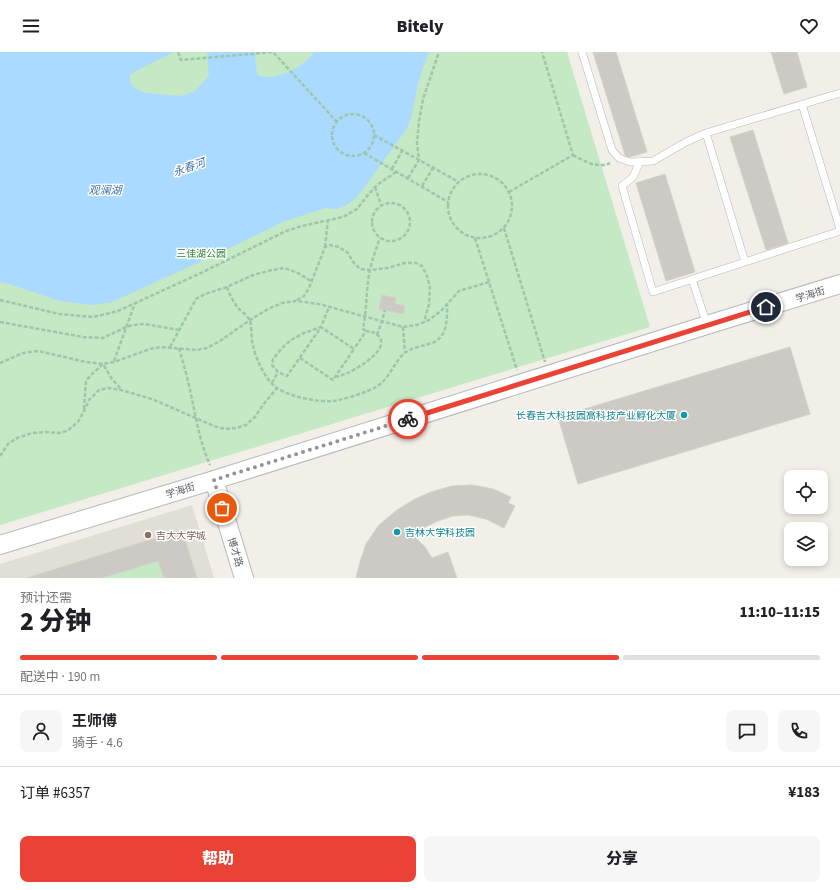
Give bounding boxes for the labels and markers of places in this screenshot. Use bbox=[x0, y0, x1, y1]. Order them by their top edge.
pin bbox=[749, 290, 783, 324]
place label: 长春吉大科技园高科技产业孵化大厦 bbox=[516, 409, 676, 423]
marker: 长春吉大科技园高科技产业孵化大厦 bbox=[679, 410, 689, 420]
pin bbox=[205, 491, 239, 525]
place label: 吉林大学科技园 bbox=[405, 526, 475, 540]
marker: 吉林大学科技园 bbox=[392, 527, 402, 537]
place label: 吉大大学城 bbox=[156, 529, 206, 543]
marker: 吉大大学城 bbox=[143, 530, 153, 540]

